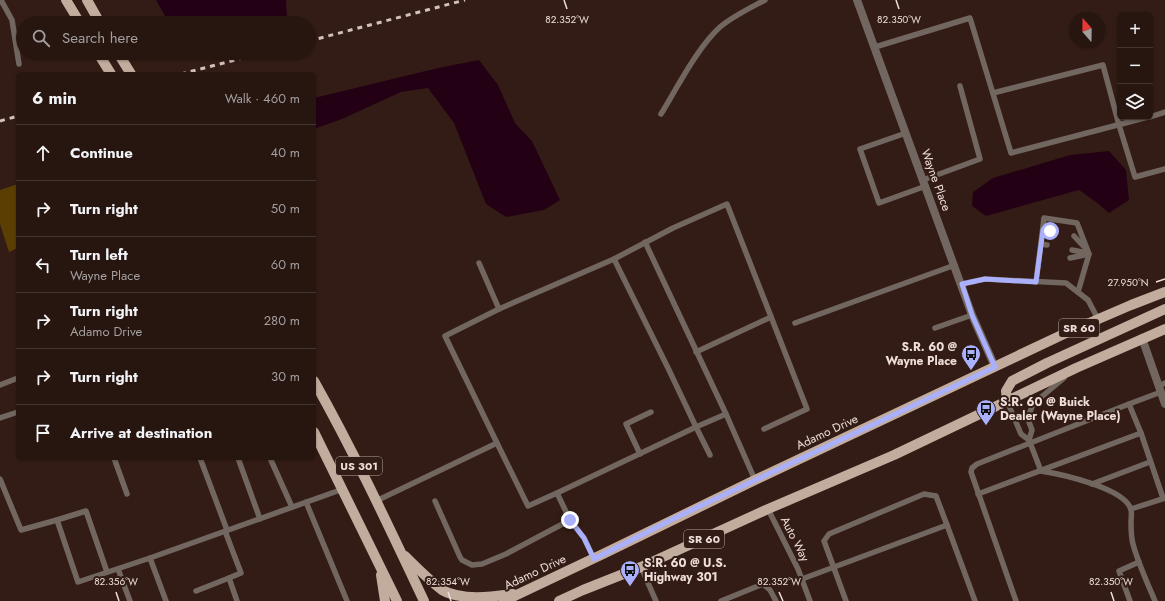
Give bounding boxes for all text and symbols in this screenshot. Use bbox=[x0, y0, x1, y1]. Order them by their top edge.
text: 82.352°W bbox=[545, 12, 589, 27]
text: 82.350°W bbox=[877, 12, 921, 27]
north arrow bbox=[1069, 12, 1105, 48]
map controls bbox=[1117, 12, 1153, 120]
button: + bbox=[1117, 12, 1153, 48]
search box bbox=[16, 16, 316, 60]
icon: search bbox=[30, 27, 52, 49]
text: Search here bbox=[62, 27, 138, 49]
button: − bbox=[1117, 48, 1153, 84]
button: layers bbox=[1117, 84, 1153, 120]
text: 6 min bbox=[32, 86, 77, 110]
text: Walk · 460 m bbox=[225, 89, 300, 108]
icon: ahead bbox=[32, 142, 54, 164]
text: Continue bbox=[70, 142, 133, 164]
text: 40 m bbox=[271, 143, 300, 162]
street label: Wayne Place bbox=[916, 146, 956, 214]
icon: right bbox=[32, 198, 54, 220]
text: Turn right bbox=[70, 198, 138, 220]
text: 50 m bbox=[271, 199, 300, 218]
route start bbox=[1041, 222, 1059, 240]
text: Turn left bbox=[70, 244, 128, 266]
icon: left bbox=[32, 254, 54, 276]
text: 60 m bbox=[271, 255, 300, 274]
text: Wayne Place bbox=[70, 266, 140, 285]
text: 27.950°N bbox=[1108, 275, 1148, 290]
text: Turn right bbox=[70, 300, 138, 322]
icon: right bbox=[32, 310, 54, 332]
text: 280 m bbox=[264, 311, 300, 330]
road number: SR 60 bbox=[1059, 319, 1099, 337]
text: Adamo Drive bbox=[70, 322, 142, 341]
place label: S.R. 60 @ Wayne Place bbox=[885, 338, 958, 370]
bus stop icon: S.R. 60 @ Wayne Place bbox=[960, 343, 982, 371]
icon: right bbox=[32, 366, 54, 388]
text: Turn right bbox=[70, 366, 138, 388]
text: 30 m bbox=[271, 367, 300, 386]
place label: S.R. 60 @ Buick Dealer (Wayne Place) bbox=[1000, 393, 1121, 425]
bus stop icon: S.R. 60 @ Buick Dealer (Wayne Place) bbox=[975, 398, 997, 426]
street label: Adamo Drive bbox=[793, 410, 861, 454]
icon: arrive bbox=[32, 422, 54, 444]
text: Arrive at destination bbox=[70, 422, 212, 444]
road number: US 301 bbox=[336, 457, 382, 475]
route end bbox=[561, 511, 579, 529]
street label: Auto Way bbox=[776, 513, 814, 565]
road number: SR 60 bbox=[684, 530, 724, 548]
street label: Adamo Drive bbox=[501, 550, 569, 594]
place label: S.R. 60 @ U.S. Highway 301 bbox=[644, 554, 727, 586]
bus stop icon: S.R. 60 @ U.S. Highway 301 bbox=[619, 559, 641, 587]
text: 82.356°W bbox=[94, 574, 138, 589]
text: 82.354°W bbox=[426, 574, 470, 589]
text: 82.352°W bbox=[757, 574, 801, 589]
text: 82.350°W bbox=[1089, 574, 1133, 589]

